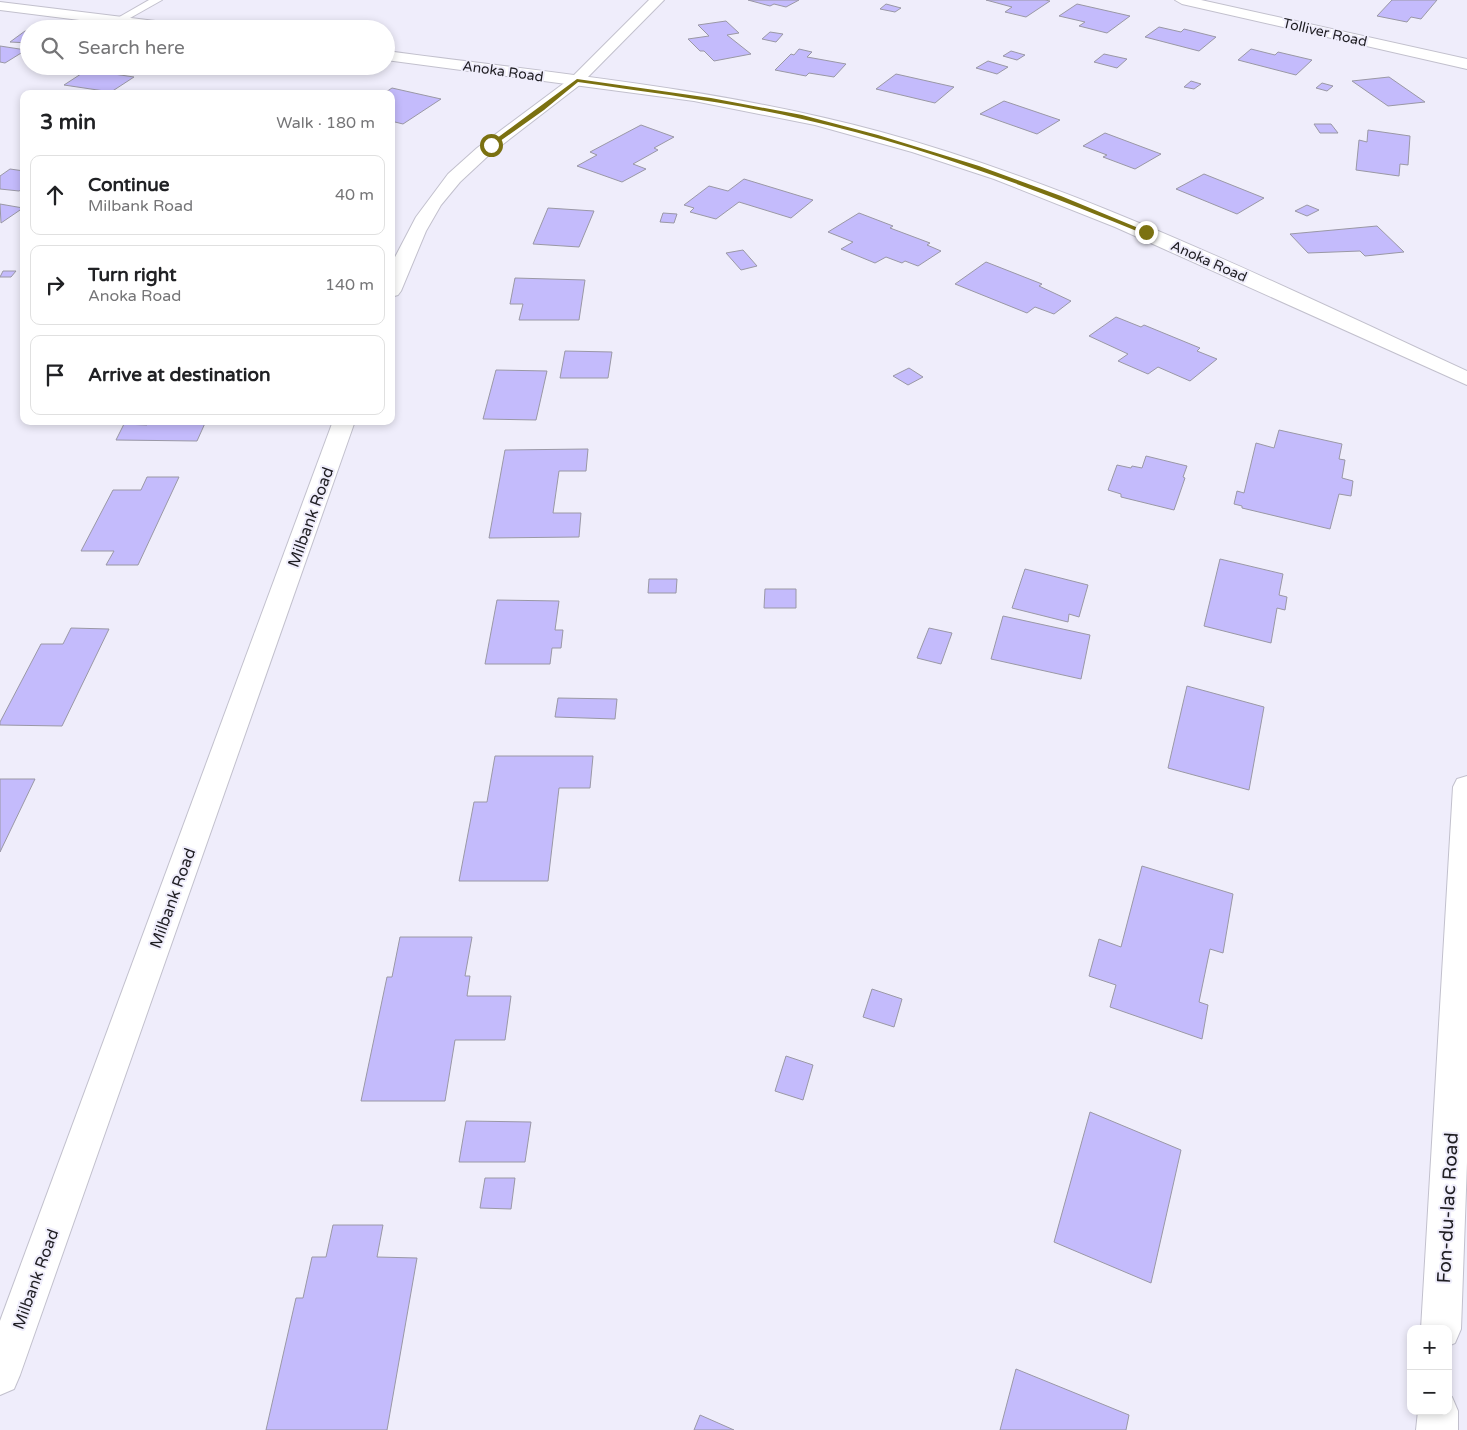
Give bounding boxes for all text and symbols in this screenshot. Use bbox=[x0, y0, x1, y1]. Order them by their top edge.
street label: Tolliver Road bbox=[1281, 15, 1369, 50]
search box bbox=[20, 20, 395, 75]
icon: search bbox=[38, 34, 66, 62]
text: Search here bbox=[78, 37, 185, 59]
street label: Anoka Road bbox=[461, 57, 545, 86]
text: 3 min bbox=[40, 110, 96, 135]
text: Walk · 180 m bbox=[276, 113, 375, 133]
route start bbox=[480, 134, 503, 157]
text: Continue bbox=[88, 174, 170, 196]
icon: ahead bbox=[41, 181, 69, 209]
text: 40 m bbox=[335, 185, 374, 205]
text: Milbank Road bbox=[88, 196, 193, 216]
route end bbox=[1135, 221, 1158, 244]
street label: Anoka Road bbox=[1168, 237, 1250, 286]
text: Turn right bbox=[88, 264, 176, 286]
icon: right bbox=[41, 271, 69, 299]
text: 140 m bbox=[325, 275, 374, 295]
text: Anoka Road bbox=[88, 286, 181, 306]
icon: arrive bbox=[41, 361, 69, 389]
text: Arrive at destination bbox=[88, 364, 271, 386]
street label: Milbank Road bbox=[284, 464, 338, 570]
street label: Milbank Road bbox=[146, 845, 200, 951]
street label: Fon-du-lac Road bbox=[1433, 1132, 1463, 1284]
street label: Milbank Road bbox=[9, 1226, 63, 1332]
map controls bbox=[1407, 1325, 1452, 1415]
button: + bbox=[1407, 1325, 1452, 1370]
button: − bbox=[1407, 1370, 1452, 1415]

